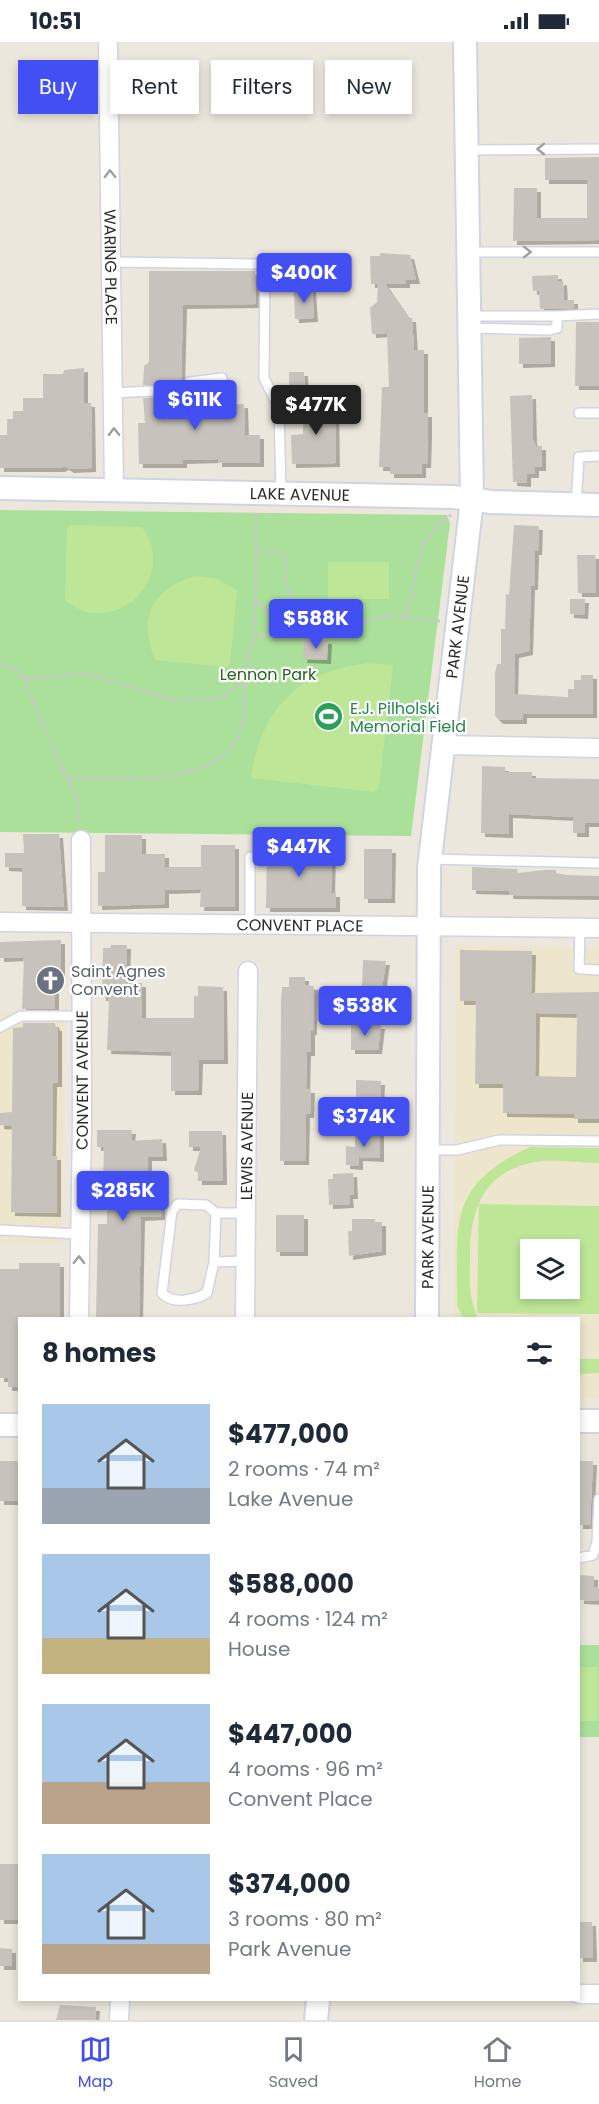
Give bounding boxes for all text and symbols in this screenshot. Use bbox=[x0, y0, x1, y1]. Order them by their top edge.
text: 10:51 bbox=[30, 6, 81, 37]
chip: Buy bbox=[18, 60, 98, 114]
chip: Rent bbox=[110, 60, 199, 114]
chip: Filters bbox=[211, 60, 313, 114]
chip: New bbox=[325, 60, 412, 114]
one-way arrow bbox=[536, 143, 545, 156]
one-way arrow bbox=[104, 170, 116, 179]
street label: WARING PLACE bbox=[98, 209, 123, 325]
one-way arrow bbox=[522, 246, 531, 258]
pin: $400K bbox=[262, 253, 346, 304]
text: $400K bbox=[271, 258, 337, 286]
pin: $611K bbox=[153, 380, 237, 431]
text: $611K bbox=[168, 385, 222, 413]
pin: $477K bbox=[274, 385, 358, 436]
text: $477K bbox=[285, 390, 347, 418]
one-way arrow bbox=[107, 428, 120, 437]
street label: LAKE AVENUE bbox=[250, 482, 350, 507]
street label: PARK AVENUE bbox=[440, 574, 475, 680]
pin: $588K bbox=[274, 599, 358, 650]
text: $588K bbox=[283, 604, 349, 632]
park label: Lennon Park bbox=[220, 663, 317, 686]
place label: E.J. Pilholski Memorial Field bbox=[350, 697, 466, 738]
sports icon: E.J. Pilholski Memorial Field bbox=[313, 701, 345, 733]
pin: $447K bbox=[257, 827, 341, 878]
text: $447K bbox=[267, 832, 331, 860]
street label: CONVENT PLACE bbox=[236, 913, 364, 938]
place label: Saint Agnes Convent bbox=[71, 960, 166, 1001]
church icon: Saint Agnes Convent bbox=[34, 964, 66, 996]
pin: $538K bbox=[323, 986, 407, 1037]
text: $538K bbox=[332, 991, 398, 1019]
street label: CONVENT AVENUE bbox=[71, 1010, 94, 1150]
street label: LEWIS AVENUE bbox=[235, 1092, 259, 1200]
pin: $374K bbox=[322, 1097, 406, 1148]
text: $374K bbox=[332, 1102, 396, 1130]
pin: $285K bbox=[81, 1171, 165, 1222]
text: $285K bbox=[91, 1176, 155, 1204]
street label: PARK AVENUE bbox=[416, 1185, 440, 1289]
map controls bbox=[520, 1239, 580, 1299]
button: layers bbox=[520, 1239, 580, 1299]
one-way arrow bbox=[73, 1256, 85, 1265]
text: 8 homes bbox=[42, 1335, 157, 1371]
icon: filters bbox=[523, 1337, 556, 1370]
text: $477,000 bbox=[228, 1416, 349, 1452]
icon: home bbox=[90, 1428, 162, 1500]
text: 2 rooms · 74 m² bbox=[228, 1455, 380, 1483]
text: Lake Avenue bbox=[228, 1485, 353, 1513]
text: $588,000 bbox=[228, 1566, 354, 1602]
icon: home bbox=[90, 1578, 162, 1650]
text: 4 rooms · 124 m² bbox=[228, 1605, 388, 1633]
text: House bbox=[228, 1635, 290, 1663]
text: $447,000 bbox=[228, 1716, 353, 1752]
icon: home bbox=[90, 1728, 162, 1800]
text: 4 rooms · 96 m² bbox=[228, 1755, 383, 1783]
text: Convent Place bbox=[228, 1785, 373, 1813]
text: $374,000 bbox=[228, 1866, 351, 1902]
icon: home bbox=[90, 1878, 162, 1950]
text: 3 rooms · 80 m² bbox=[228, 1905, 382, 1933]
text: Park Avenue bbox=[228, 1935, 351, 1963]
tab: Map bbox=[78, 2033, 113, 2094]
tab: Saved bbox=[268, 2033, 318, 2094]
tab: Home bbox=[474, 2033, 521, 2094]

